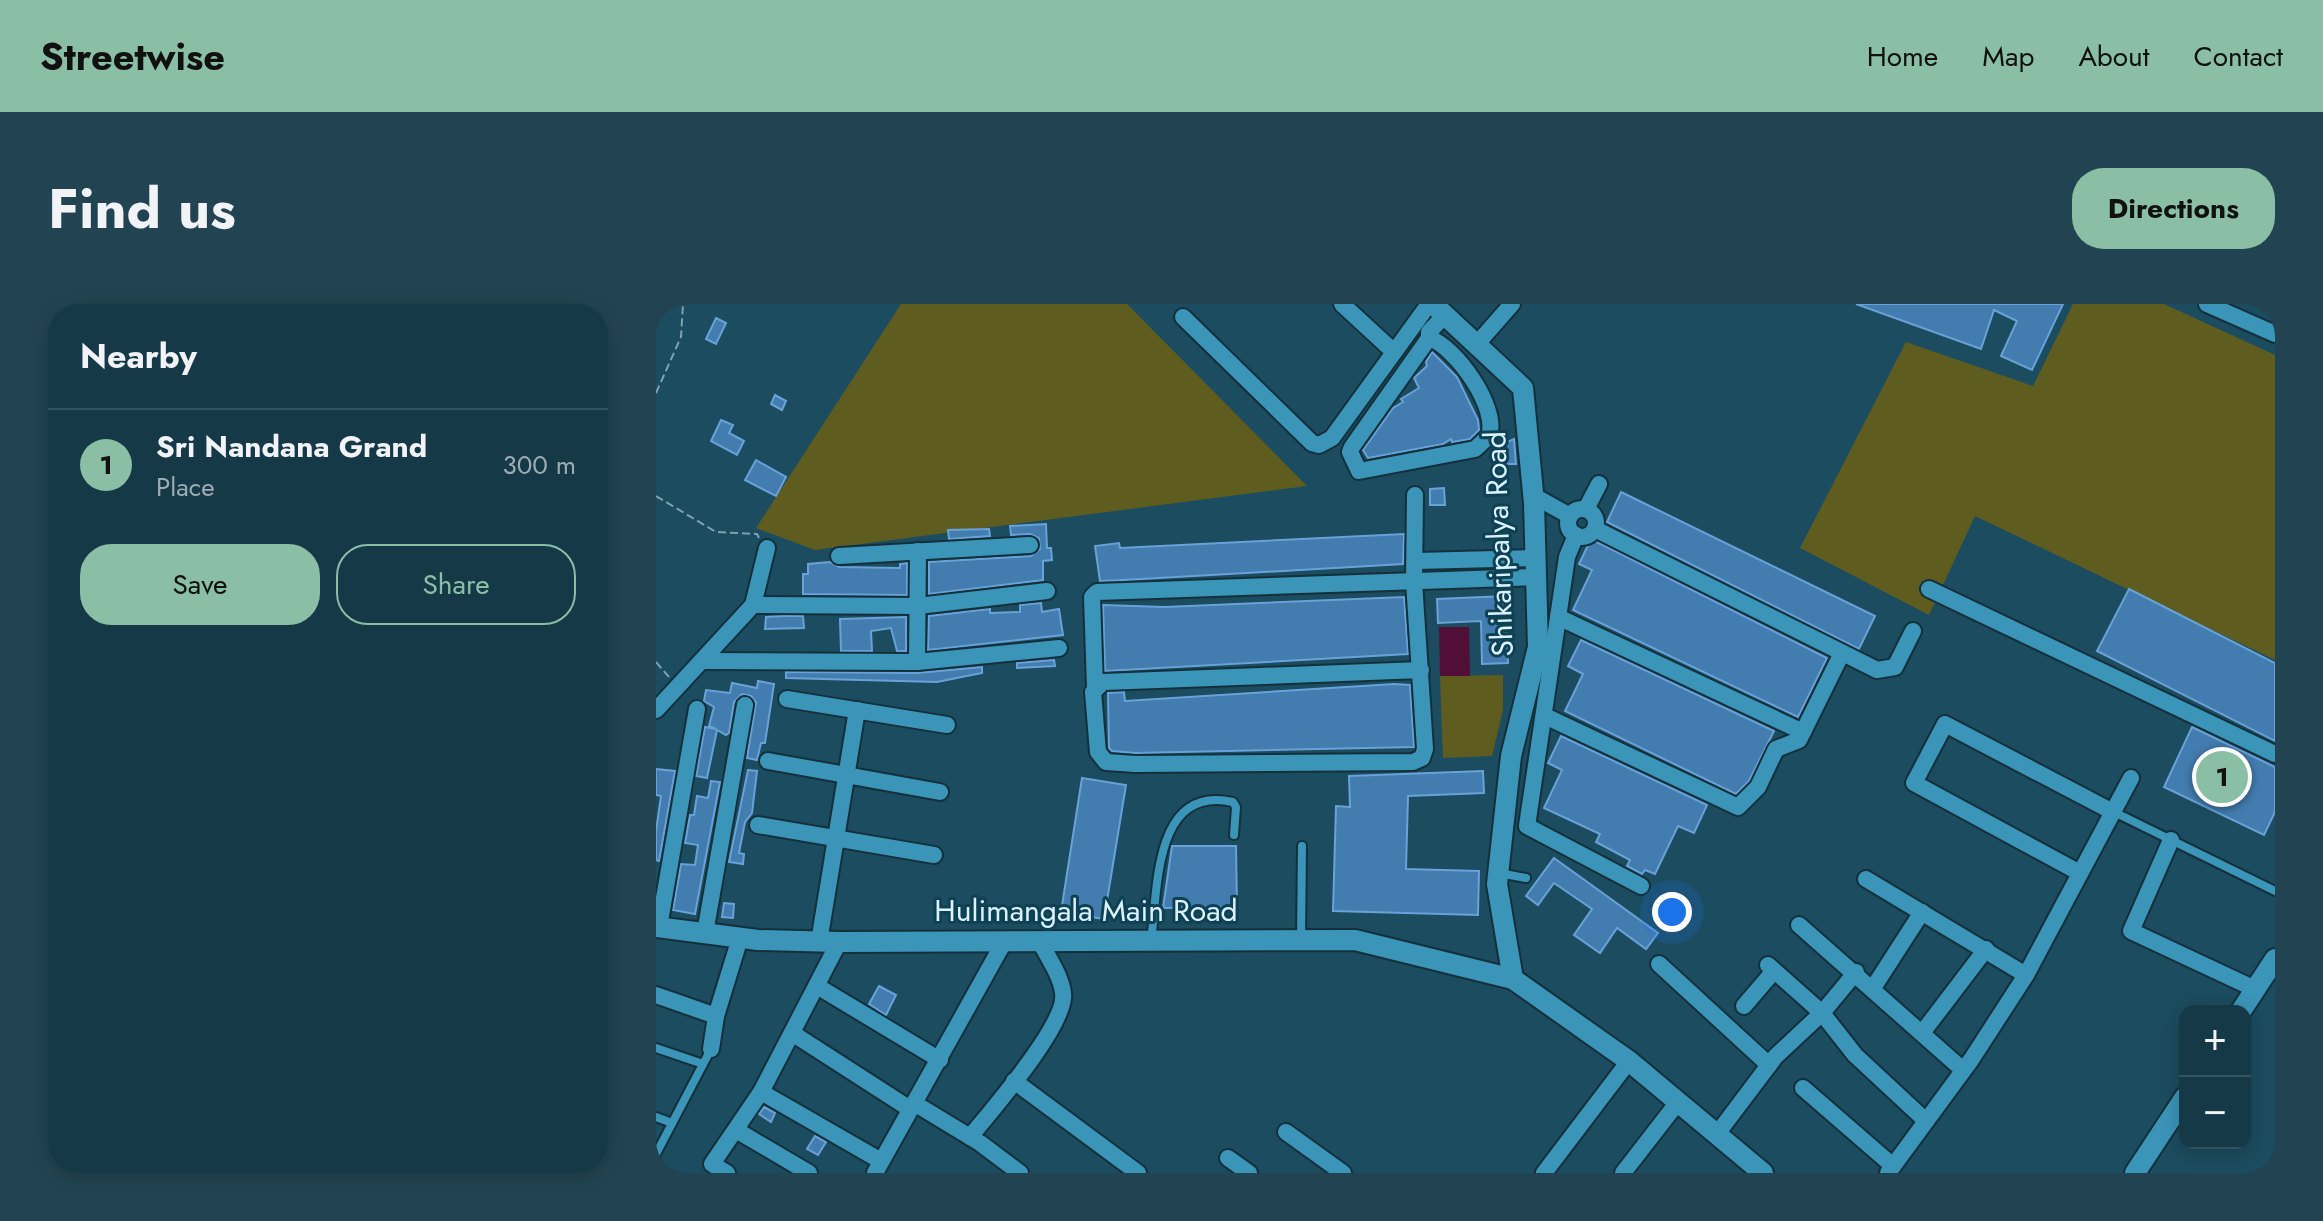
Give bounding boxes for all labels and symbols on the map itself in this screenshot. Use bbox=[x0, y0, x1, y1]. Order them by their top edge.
street label: Shikaripalya Road bbox=[1473, 431, 1524, 657]
pin: 1 bbox=[2196, 747, 2248, 807]
street label: Hulimangala Main Road bbox=[934, 889, 1238, 932]
your location bbox=[1652, 892, 1692, 932]

